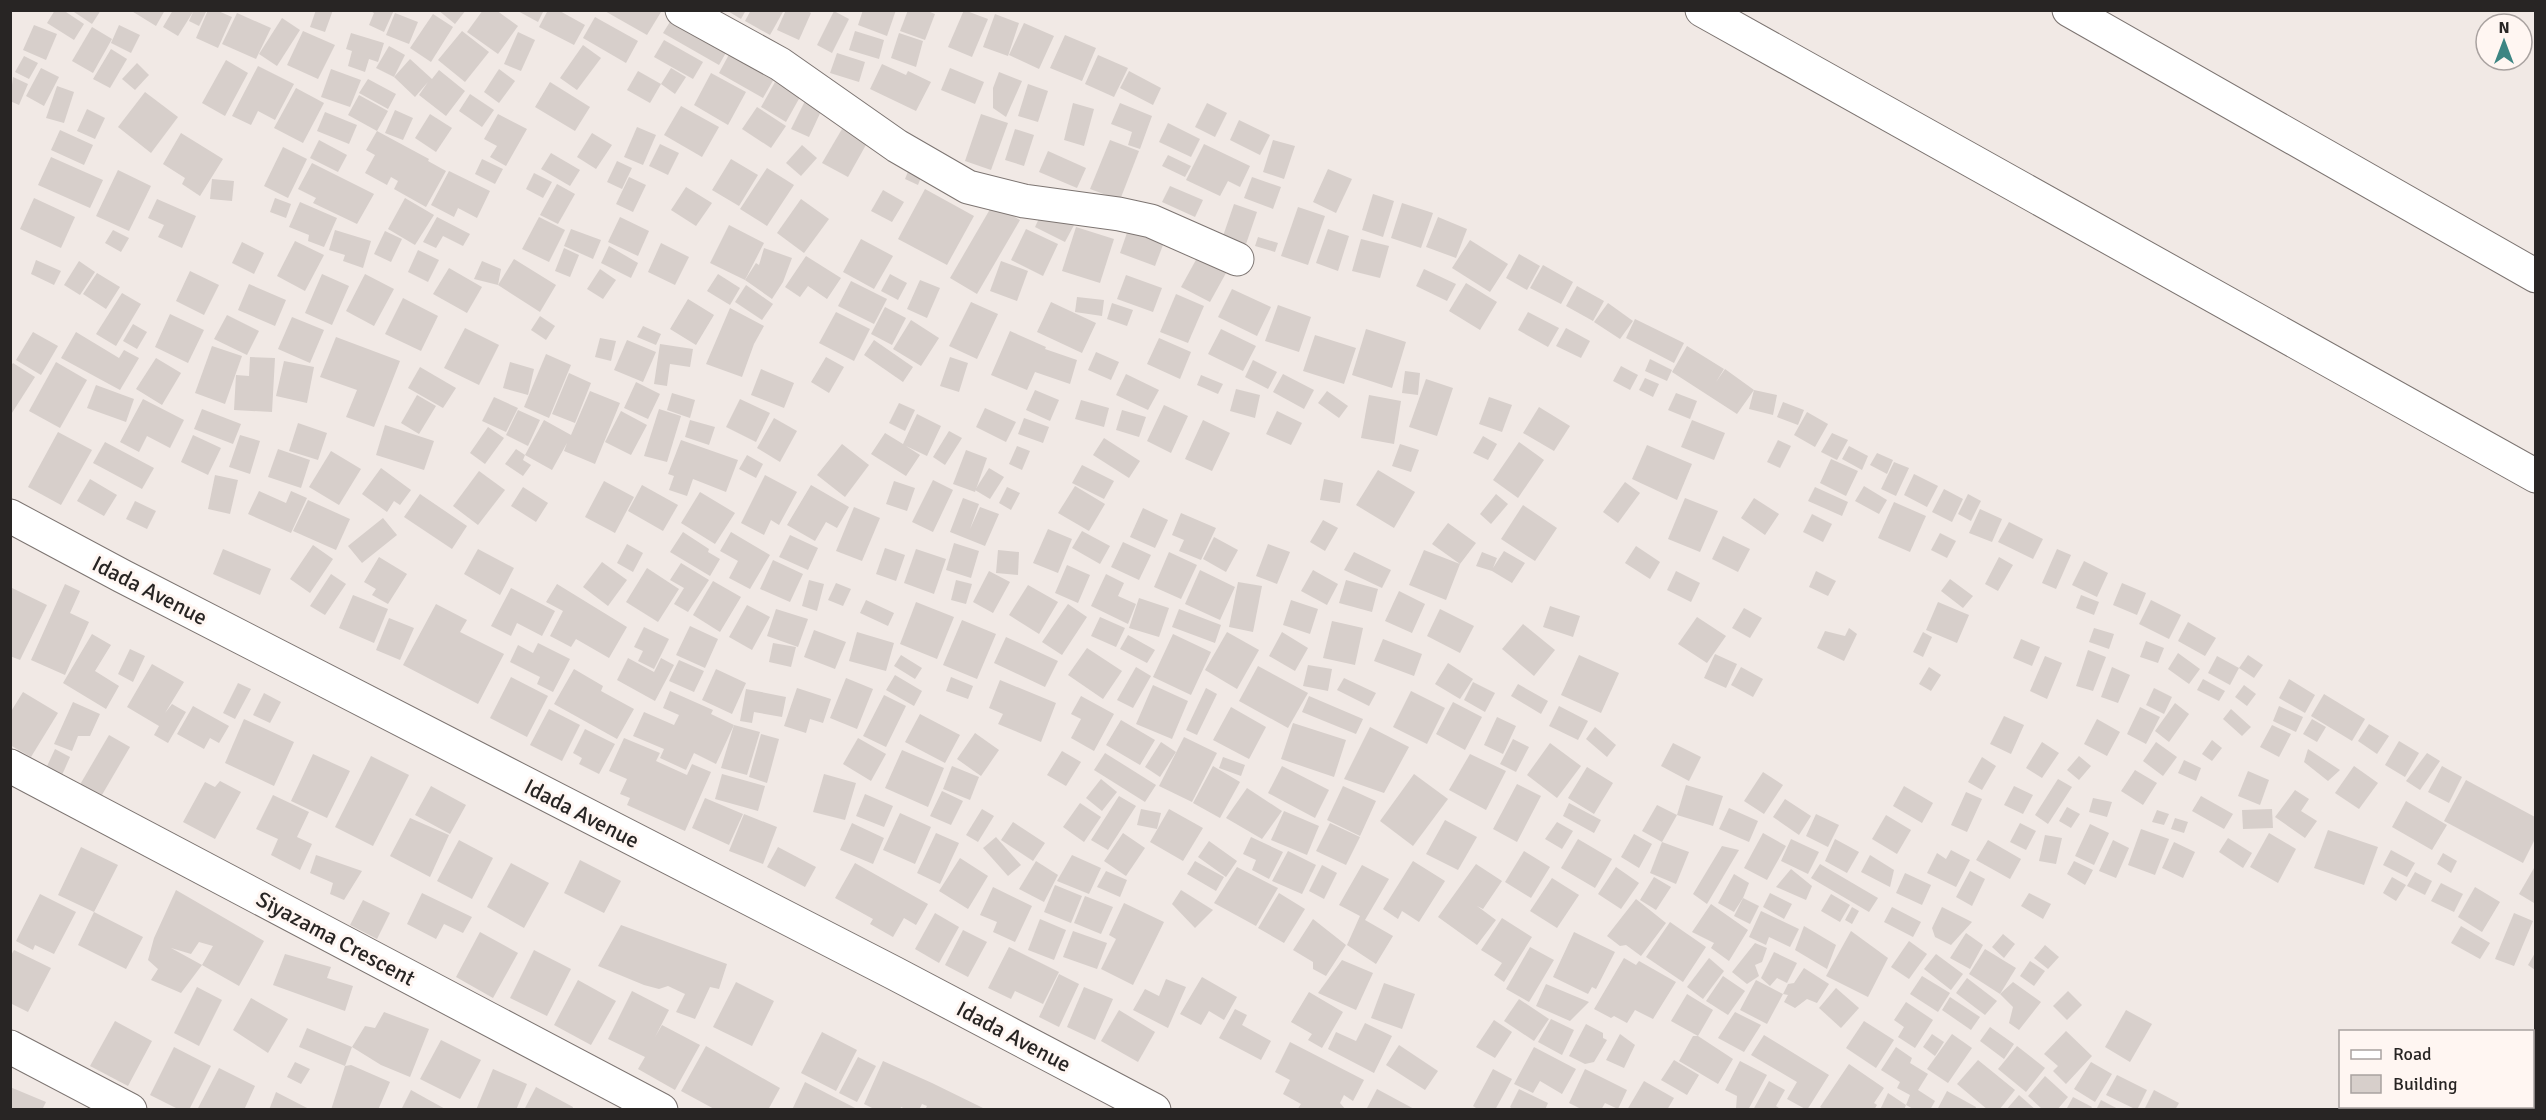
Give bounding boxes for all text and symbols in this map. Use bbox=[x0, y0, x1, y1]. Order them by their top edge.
north arrow bbox=[2474, 12, 2534, 72]
text: N bbox=[2498, 18, 2510, 38]
street label: Idada Avenue bbox=[88, 550, 212, 631]
street label: Idada Avenue bbox=[520, 773, 644, 854]
street label: Siyazama Crescent bbox=[252, 885, 420, 992]
street label: Idada Avenue bbox=[952, 995, 1076, 1078]
legend bbox=[2339, 1030, 2534, 1108]
text: Road bbox=[2393, 1043, 2432, 1065]
text: Building bbox=[2393, 1073, 2457, 1095]

